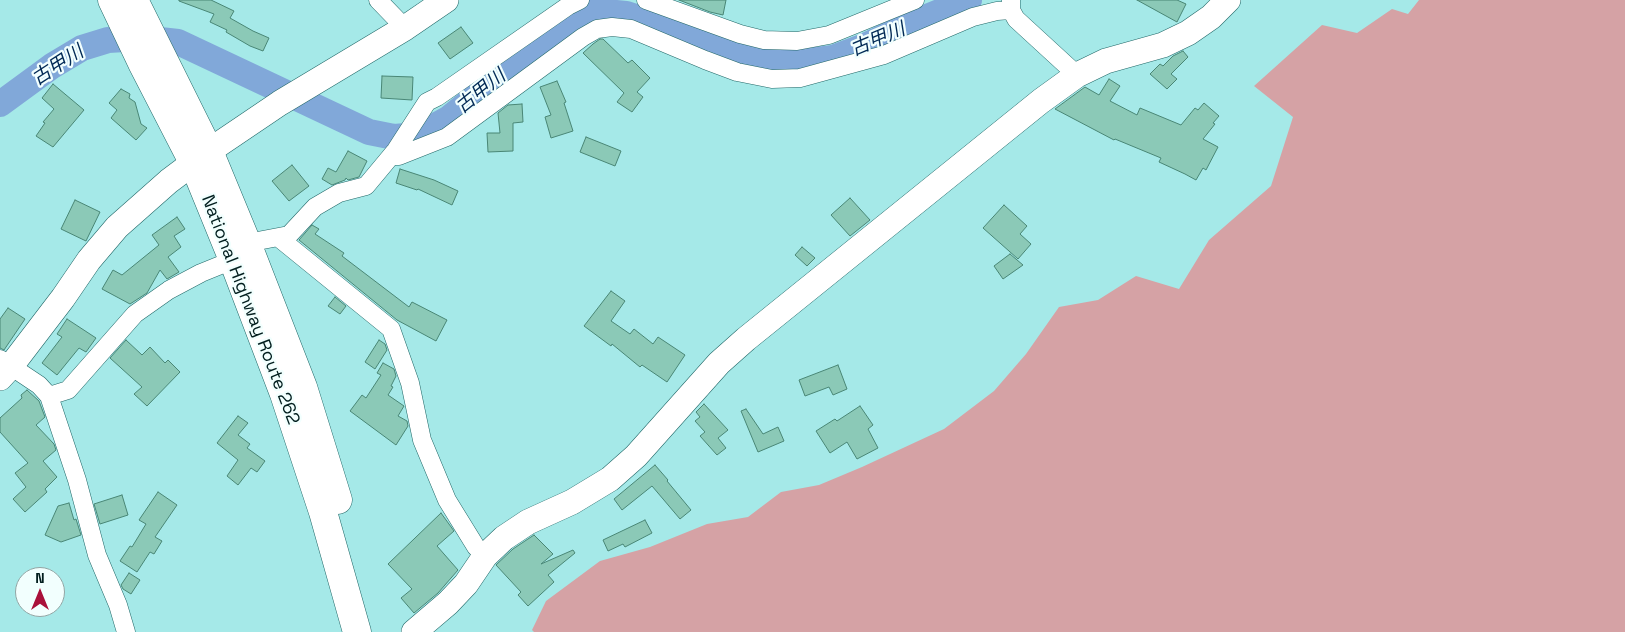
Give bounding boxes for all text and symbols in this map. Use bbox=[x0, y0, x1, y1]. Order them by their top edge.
water label: 古甲川 bbox=[847, 18, 909, 62]
water label: 古甲川 bbox=[28, 41, 88, 91]
water label: 古甲川 bbox=[452, 65, 510, 119]
street label: National Highway Route 262 bbox=[196, 192, 304, 428]
north arrow bbox=[15, 567, 65, 617]
text: N bbox=[35, 569, 45, 587]

